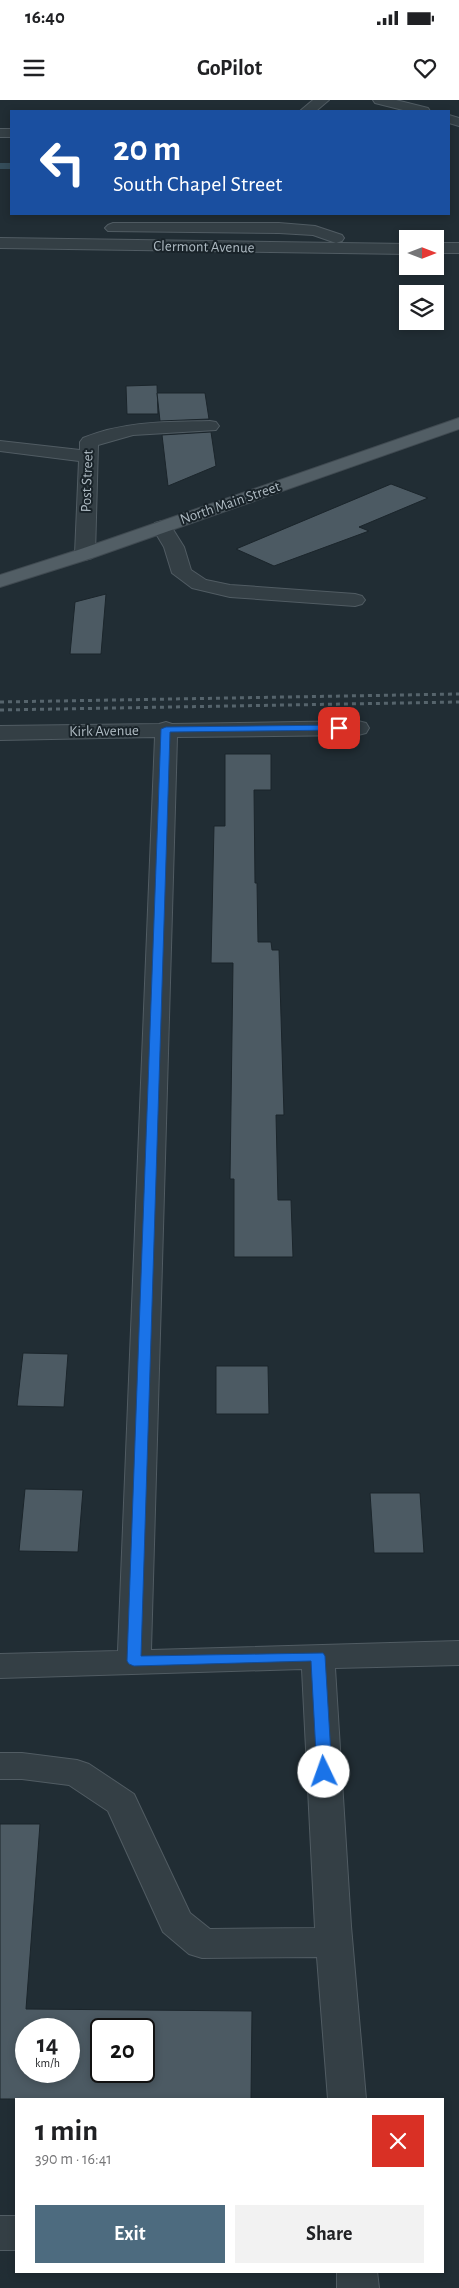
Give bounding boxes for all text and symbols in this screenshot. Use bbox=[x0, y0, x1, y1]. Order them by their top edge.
text: 16:40 bbox=[25, 8, 65, 27]
icon: menu bbox=[20, 54, 48, 82]
icon: heart bbox=[411, 54, 439, 82]
text: GoPilot bbox=[197, 57, 262, 79]
icon: left bbox=[30, 130, 95, 195]
text: 20 m bbox=[113, 132, 181, 167]
text: South Chapel Street bbox=[113, 173, 282, 195]
north arrow bbox=[399, 230, 444, 275]
map controls bbox=[399, 230, 444, 330]
street label: Clermont Avenue bbox=[153, 239, 255, 255]
button: layers bbox=[399, 285, 444, 330]
street label: Post Street bbox=[78, 449, 96, 513]
street label: North Main Street bbox=[178, 479, 282, 527]
pin bbox=[318, 707, 360, 749]
icon: arrive bbox=[325, 714, 353, 742]
street label: Kirk Avenue bbox=[69, 723, 139, 739]
position arrow bbox=[297, 1745, 349, 1797]
speed limit sign: 20 bbox=[90, 2018, 155, 2083]
text: 14 bbox=[37, 2032, 58, 2057]
text: km/h bbox=[35, 2057, 60, 2069]
button: close bbox=[372, 2115, 424, 2167]
text: 1 min bbox=[35, 2116, 98, 2146]
text: 390 m · 16:41 bbox=[35, 2151, 112, 2167]
button: Exit bbox=[35, 2205, 225, 2263]
button: Share bbox=[235, 2205, 424, 2263]

